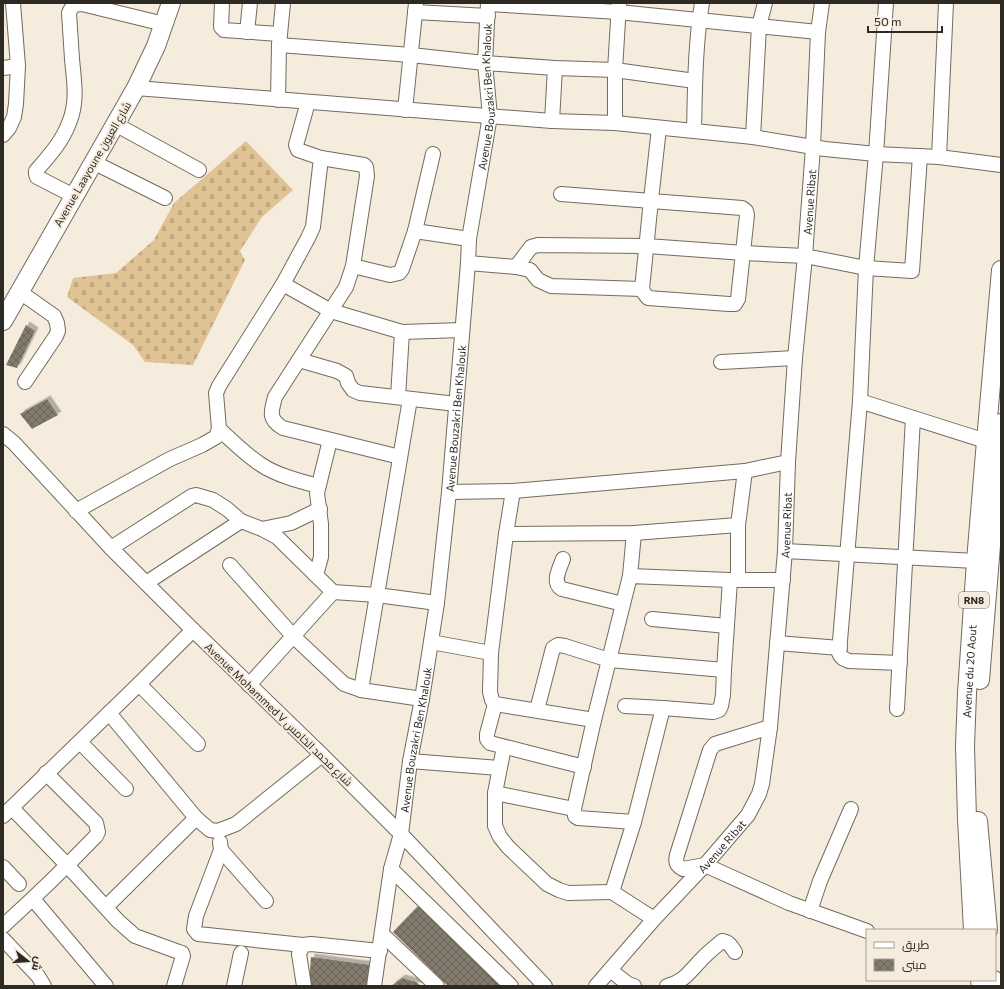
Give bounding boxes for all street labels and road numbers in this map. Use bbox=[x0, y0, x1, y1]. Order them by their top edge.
street label: Avenue Bouzakri Ben Khalouk bbox=[474, 23, 497, 171]
street label: Avenue Laayoune شارع العيون bbox=[51, 99, 135, 230]
street label: Avenue Ribat bbox=[800, 168, 818, 235]
street label: Avenue Bouzakri Ben Khalouk bbox=[443, 344, 468, 492]
street label: Avenue Ribat bbox=[778, 492, 793, 559]
road number: RN8 bbox=[959, 592, 989, 608]
street label: Avenue du 20 Aout bbox=[960, 624, 978, 718]
street label: Avenue Mohammed V شارع محمد الخامس bbox=[201, 640, 356, 790]
street label: Avenue Bouzakri Ben Khalouk bbox=[397, 666, 433, 813]
street label: Avenue Ribat bbox=[695, 816, 748, 875]

